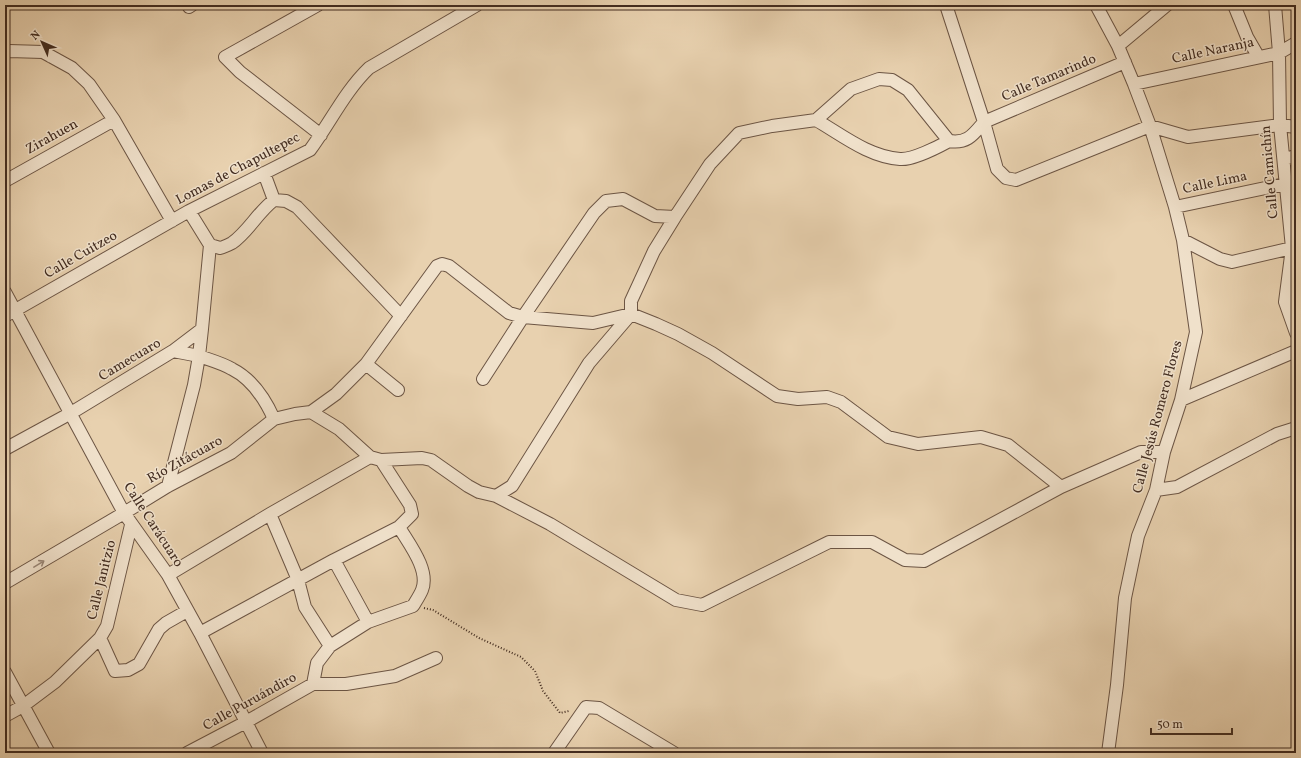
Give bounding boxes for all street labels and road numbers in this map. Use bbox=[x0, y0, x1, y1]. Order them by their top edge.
street label: Calle Naranja bbox=[1170, 33, 1256, 69]
street label: Calle Tamarindo bbox=[999, 50, 1099, 106]
street label: Zirahuen bbox=[22, 115, 82, 159]
street label: Calle Camichín bbox=[1256, 125, 1284, 219]
street label: Lomas de Chapultepec bbox=[173, 128, 303, 210]
street label: Calle Lima bbox=[1181, 167, 1249, 199]
street label: Calle Cuitzeo bbox=[41, 226, 121, 284]
street label: Camecuaro bbox=[95, 334, 165, 386]
street label: Calle Jesús Romero Flores bbox=[1128, 338, 1188, 496]
street label: Río Zitácuaro bbox=[144, 431, 226, 489]
street label: Calle Carácuaro bbox=[119, 479, 187, 571]
street label: Calle Janitzio bbox=[83, 538, 121, 622]
street label: Calle Puruándiro bbox=[200, 668, 300, 736]

